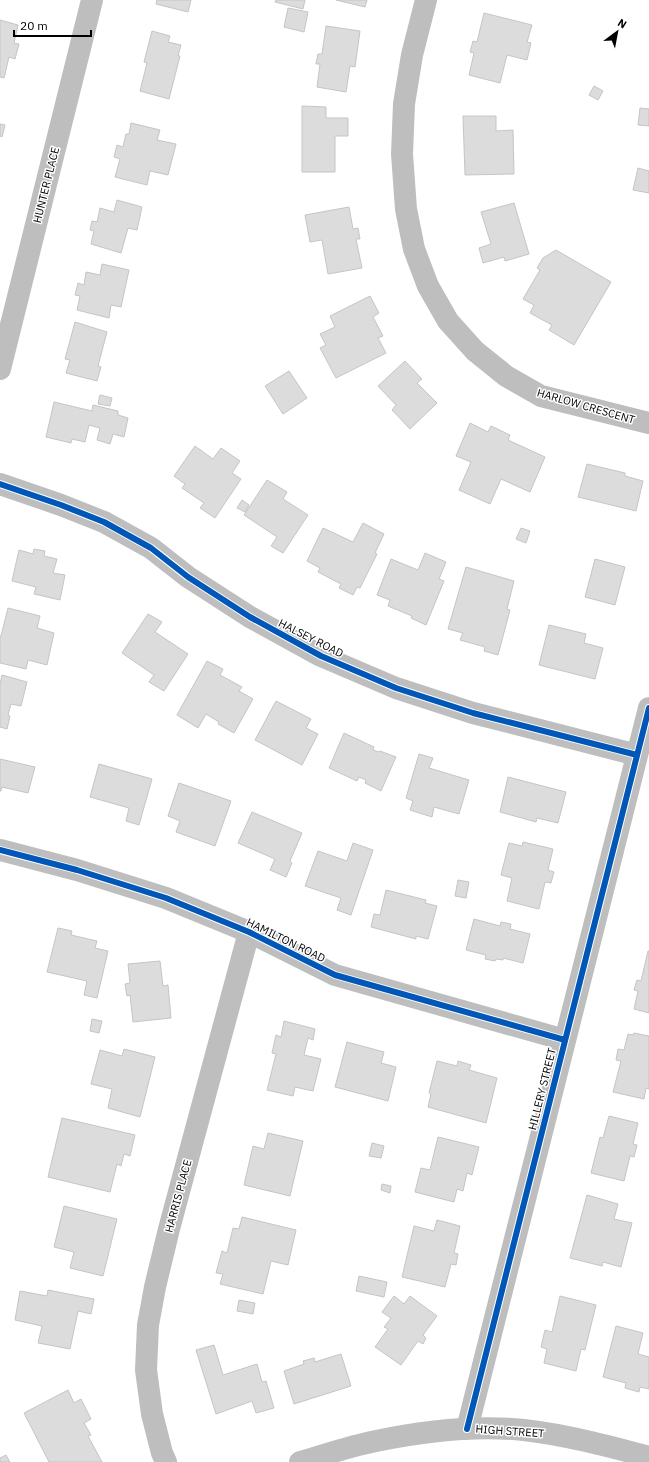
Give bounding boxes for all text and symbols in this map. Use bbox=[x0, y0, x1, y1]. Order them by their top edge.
scale bar bbox=[14, 12, 91, 38]
north arrow bbox=[597, 12, 637, 52]
text: N bbox=[615, 15, 629, 32]
text: 20 m bbox=[20, 18, 48, 33]
street label: HUNTER PLACE bbox=[30, 146, 62, 224]
street label: HARLOW CRESCENT bbox=[535, 385, 637, 427]
street label: HALSEY ROAD bbox=[276, 616, 346, 660]
street label: HAMILTON ROAD bbox=[244, 915, 328, 965]
street label: HILLERY STREET bbox=[525, 1046, 559, 1131]
street label: HARRIS PLACE bbox=[162, 1158, 194, 1234]
street label: HIGH STREET bbox=[475, 1422, 546, 1440]

